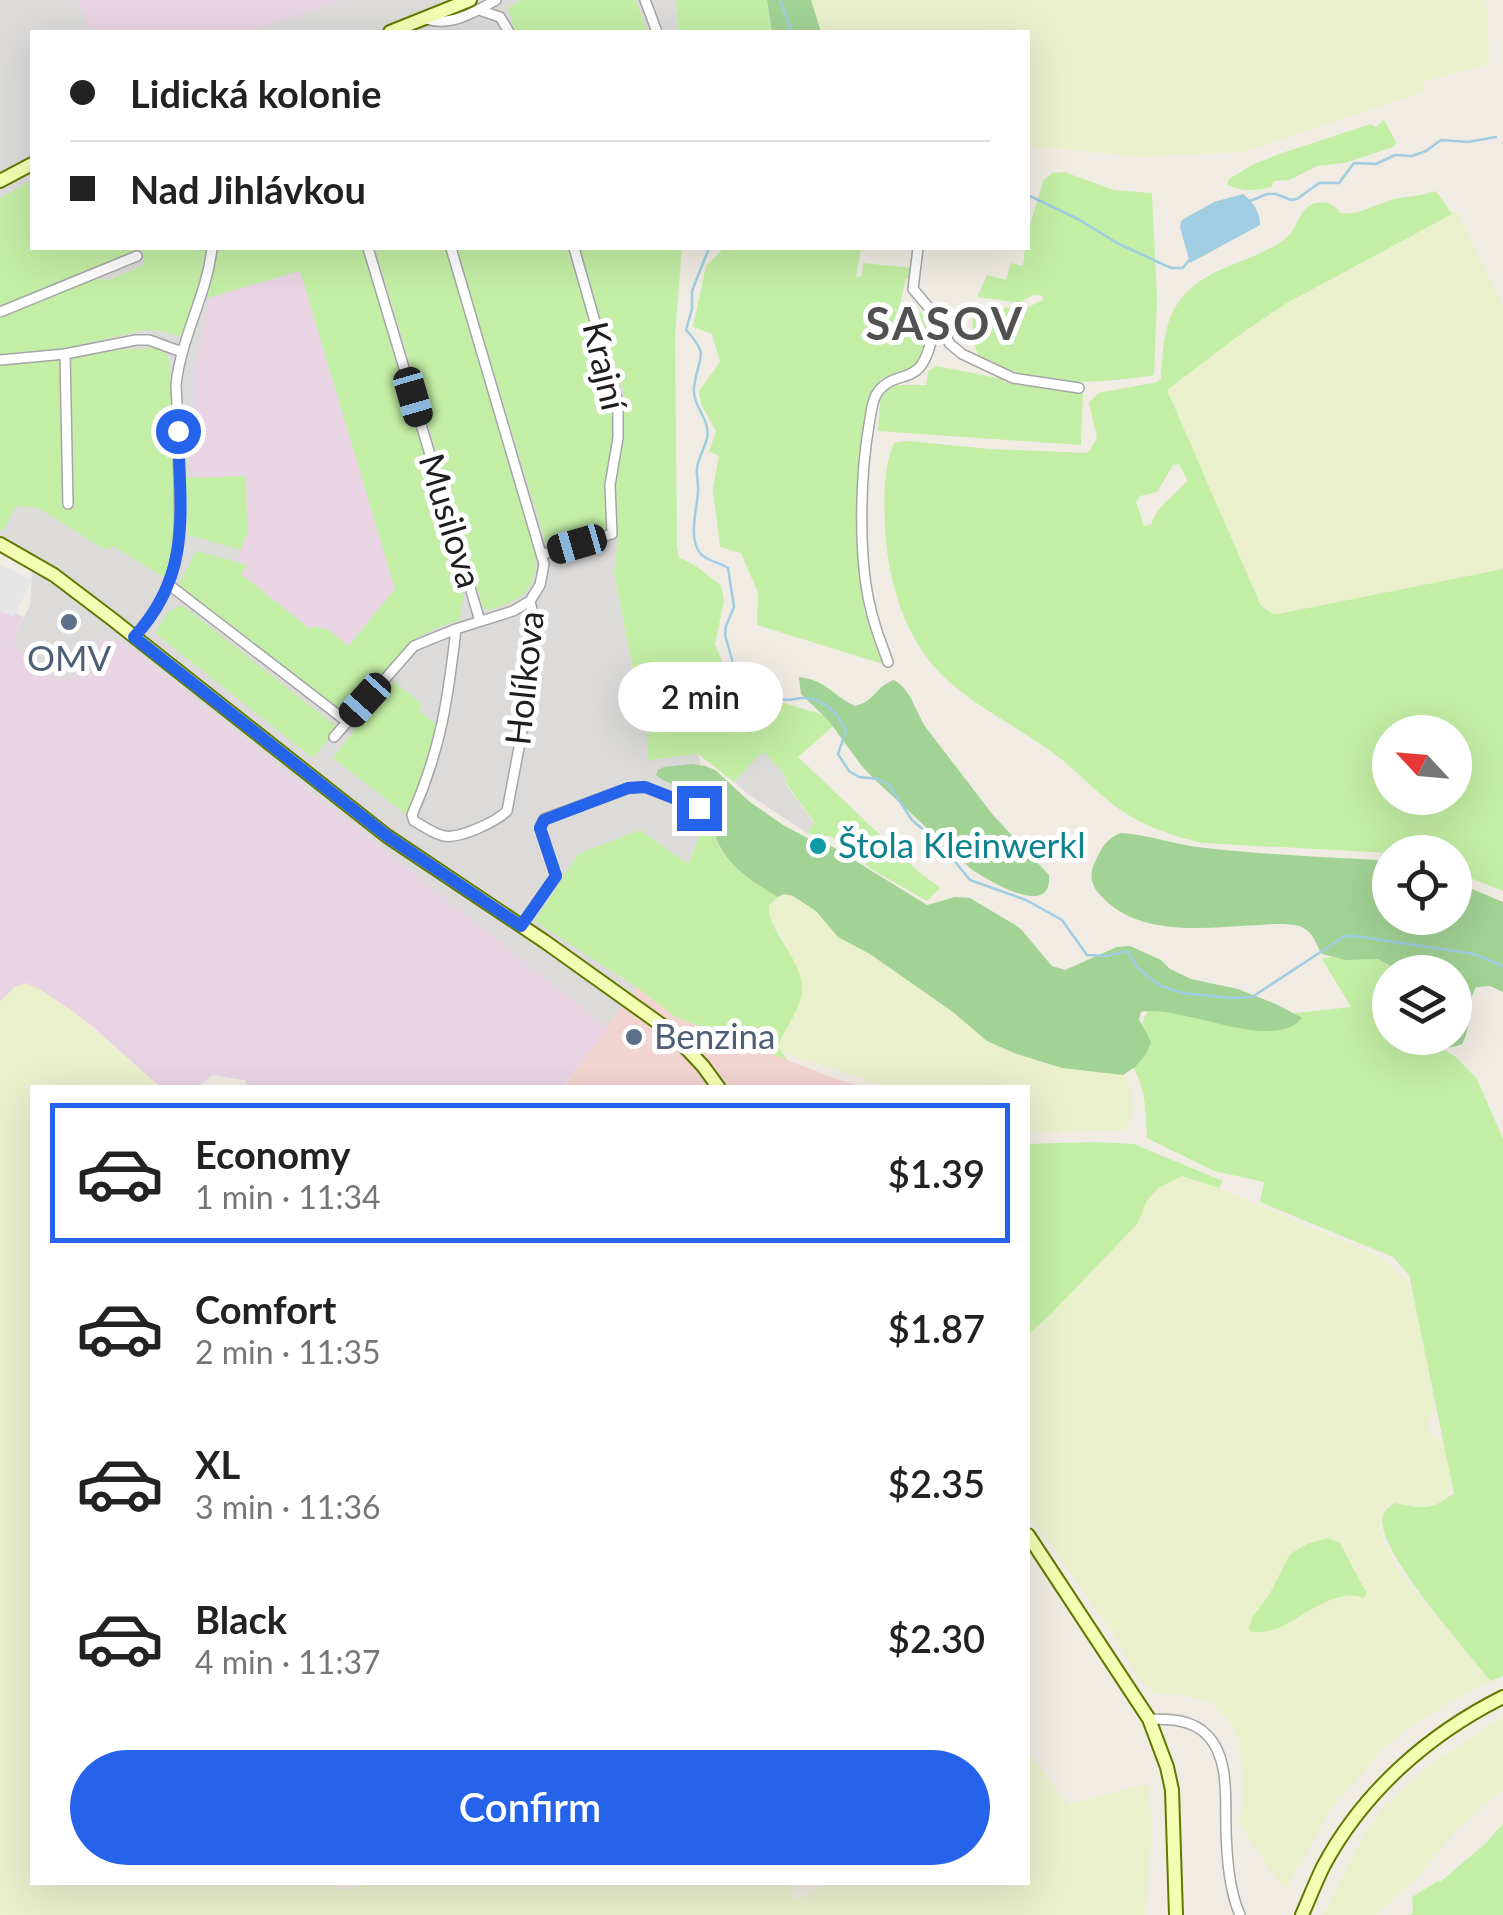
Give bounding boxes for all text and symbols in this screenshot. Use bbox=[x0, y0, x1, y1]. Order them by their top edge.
text: Lidická kolonie bbox=[130, 70, 382, 116]
text: Nad Jihlávkou bbox=[130, 166, 366, 212]
district label: SASOV bbox=[865, 296, 1025, 350]
street label: Krajní bbox=[575, 317, 637, 415]
car bbox=[390, 364, 436, 430]
route start bbox=[156, 409, 201, 454]
street label: Musilova bbox=[412, 448, 492, 593]
car bbox=[544, 521, 610, 567]
street label: Holíkova bbox=[495, 609, 551, 747]
marker: OMV bbox=[58, 611, 80, 633]
place label: OMV bbox=[27, 636, 111, 678]
callout: 2 min bbox=[616, 663, 782, 733]
car bbox=[334, 668, 396, 732]
text: 2 min bbox=[661, 677, 740, 716]
north arrow bbox=[1372, 715, 1472, 815]
map controls bbox=[1372, 715, 1472, 1055]
route end bbox=[677, 786, 722, 831]
place label: Štola Kleinwerkl bbox=[838, 823, 1085, 865]
marker: Štola Kleinwerkl bbox=[807, 835, 829, 857]
button: locate bbox=[1372, 835, 1472, 935]
button: layers bbox=[1372, 955, 1472, 1055]
place label: Benzina bbox=[654, 1014, 776, 1056]
marker: Benzina bbox=[623, 1026, 645, 1048]
icon: car bbox=[75, 1128, 165, 1218]
text: Economy bbox=[195, 1131, 350, 1177]
text: $1.39 bbox=[888, 1150, 985, 1196]
text: 1 min · 11:34 bbox=[195, 1177, 381, 1216]
icon: car bbox=[75, 1283, 165, 1373]
text: Comfort bbox=[195, 1286, 336, 1332]
text: $1.87 bbox=[888, 1305, 985, 1351]
text: 2 min · 11:35 bbox=[195, 1332, 381, 1371]
icon: car bbox=[75, 1438, 165, 1528]
text: XL bbox=[195, 1441, 240, 1487]
text: $2.35 bbox=[888, 1460, 985, 1506]
text: 3 min · 11:36 bbox=[195, 1487, 381, 1526]
icon: car bbox=[75, 1593, 165, 1683]
text: Black bbox=[195, 1596, 287, 1642]
text: $2.30 bbox=[888, 1615, 985, 1661]
text: 4 min · 11:37 bbox=[195, 1642, 381, 1681]
button: Confirm bbox=[70, 1750, 990, 1865]

